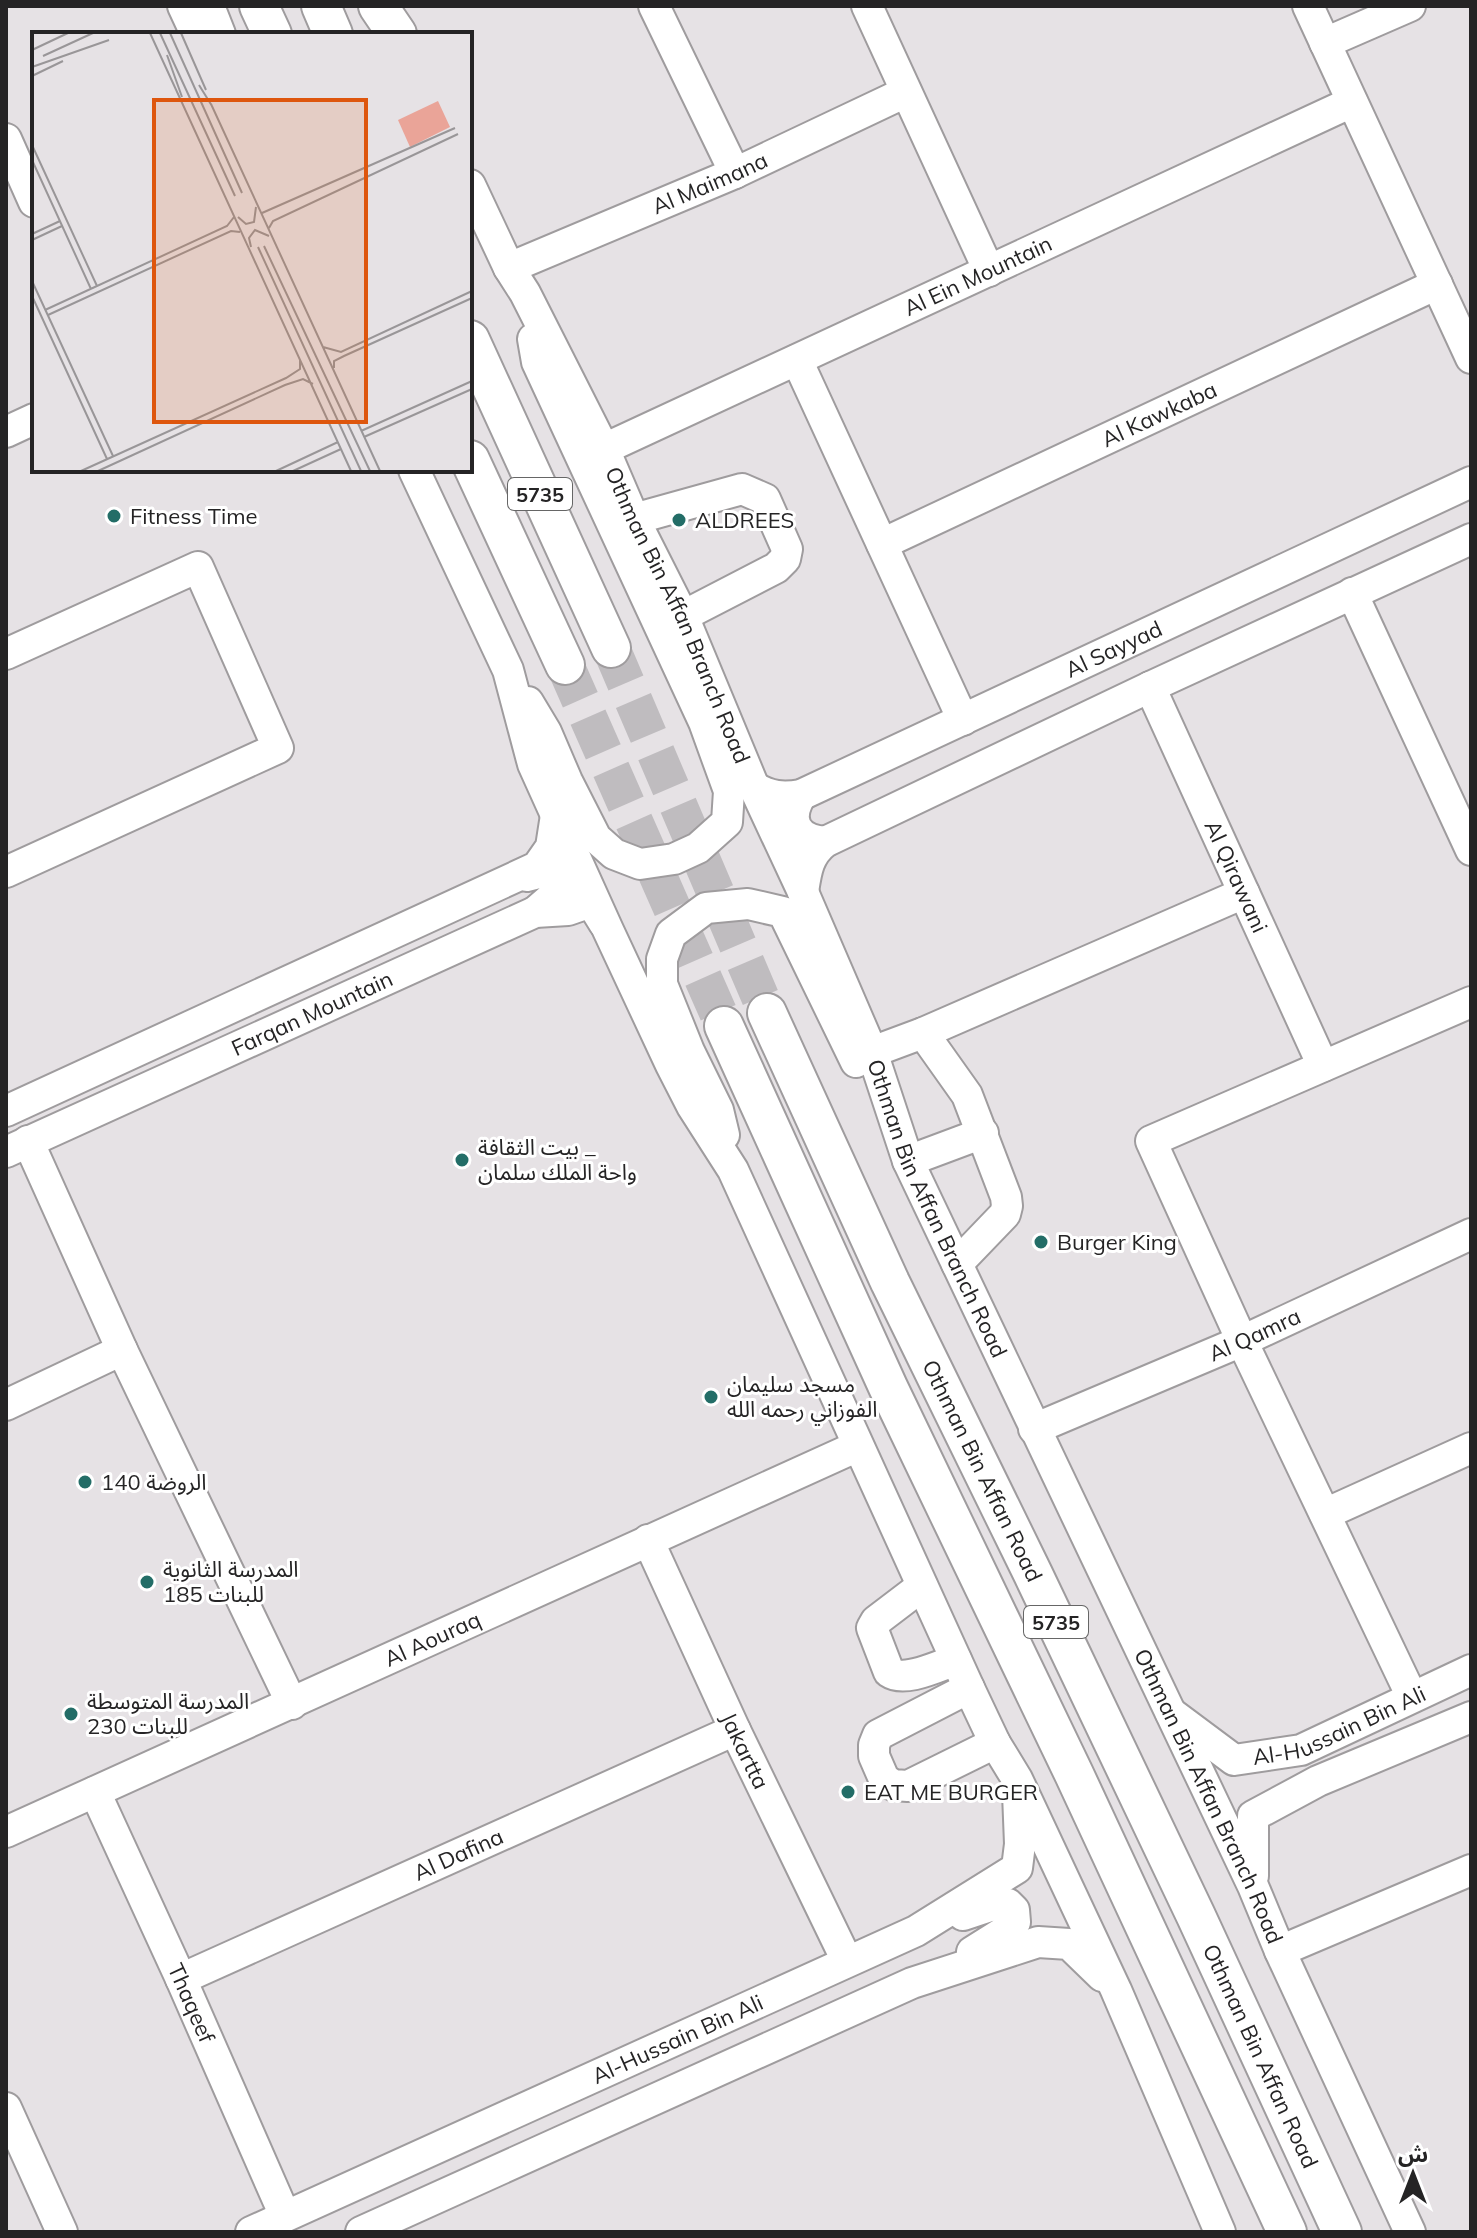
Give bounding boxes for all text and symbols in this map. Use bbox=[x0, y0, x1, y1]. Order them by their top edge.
inset map bbox=[32, 32, 472, 472]
street label: Al Maimana bbox=[648, 146, 772, 220]
street label: Al Ein Mountain bbox=[899, 229, 1056, 322]
street label: Al Kawkaba bbox=[1097, 375, 1221, 453]
street label: Othman Bin Affan Branch Road bbox=[599, 462, 757, 767]
road number: 5735 bbox=[508, 478, 572, 510]
place label: Fitness Time bbox=[130, 502, 258, 530]
place label: ALDREES bbox=[695, 506, 794, 534]
marker: Fitness Time bbox=[105, 507, 123, 525]
marker: ALDREES bbox=[670, 511, 688, 529]
street label: Al Sayyad bbox=[1061, 614, 1167, 684]
street label: Al Qirawani bbox=[1199, 816, 1274, 937]
street label: Farqan Mountain bbox=[227, 964, 397, 1062]
street label: Othman Bin Affan Branch Road bbox=[861, 1056, 1013, 1362]
place label: بيت الثقافة _ واحة الملك سلمان bbox=[478, 1133, 637, 1186]
marker: بيت الثقافة _ واحة الملك سلمان bbox=[453, 1151, 471, 1169]
place label: Burger King bbox=[1057, 1228, 1177, 1256]
marker: Burger King bbox=[1032, 1233, 1050, 1251]
street label: Al Qamra bbox=[1205, 1302, 1305, 1367]
street label: Othman Bin Affan Road bbox=[916, 1355, 1049, 1586]
place label: مسجد سليمان الفوزاني رحمه الله bbox=[727, 1370, 877, 1426]
marker: مسجد سليمان الفوزاني رحمه الله bbox=[702, 1388, 720, 1406]
place label: الروضة 140 bbox=[101, 1468, 206, 1496]
marker: الروضة 140 bbox=[76, 1473, 94, 1491]
place label: المدرسة الثانوية 185 للبنات bbox=[163, 1555, 299, 1608]
marker: المدرسة الثانوية 185 للبنات bbox=[138, 1573, 156, 1591]
street label: Al Aouraq bbox=[380, 1605, 485, 1673]
road number: 5735 bbox=[1024, 1606, 1088, 1638]
street label: Othman Bin Affan Branch Road bbox=[1128, 1644, 1289, 1948]
street label: Al-Hussain Bin Ali bbox=[1251, 1679, 1430, 1771]
place label: المدرسة المتوسطة 230 للبنات bbox=[87, 1687, 249, 1740]
marker: المدرسة المتوسطة 230 للبنات bbox=[62, 1705, 80, 1723]
street label: Jakartta bbox=[715, 1708, 775, 1794]
place label: EAT ME BURGER bbox=[864, 1778, 1038, 1806]
marker: EAT ME BURGER bbox=[839, 1783, 857, 1801]
street label: Al Dafina bbox=[409, 1822, 508, 1887]
street label: Othman Bin Affan Road bbox=[1197, 1939, 1325, 2173]
street label: Thaqeef bbox=[162, 1959, 221, 2048]
street label: Al-Hussain Bin Ali bbox=[587, 1988, 767, 2090]
north arrow bbox=[1373, 2134, 1453, 2214]
text: ش bbox=[1398, 2140, 1428, 2168]

